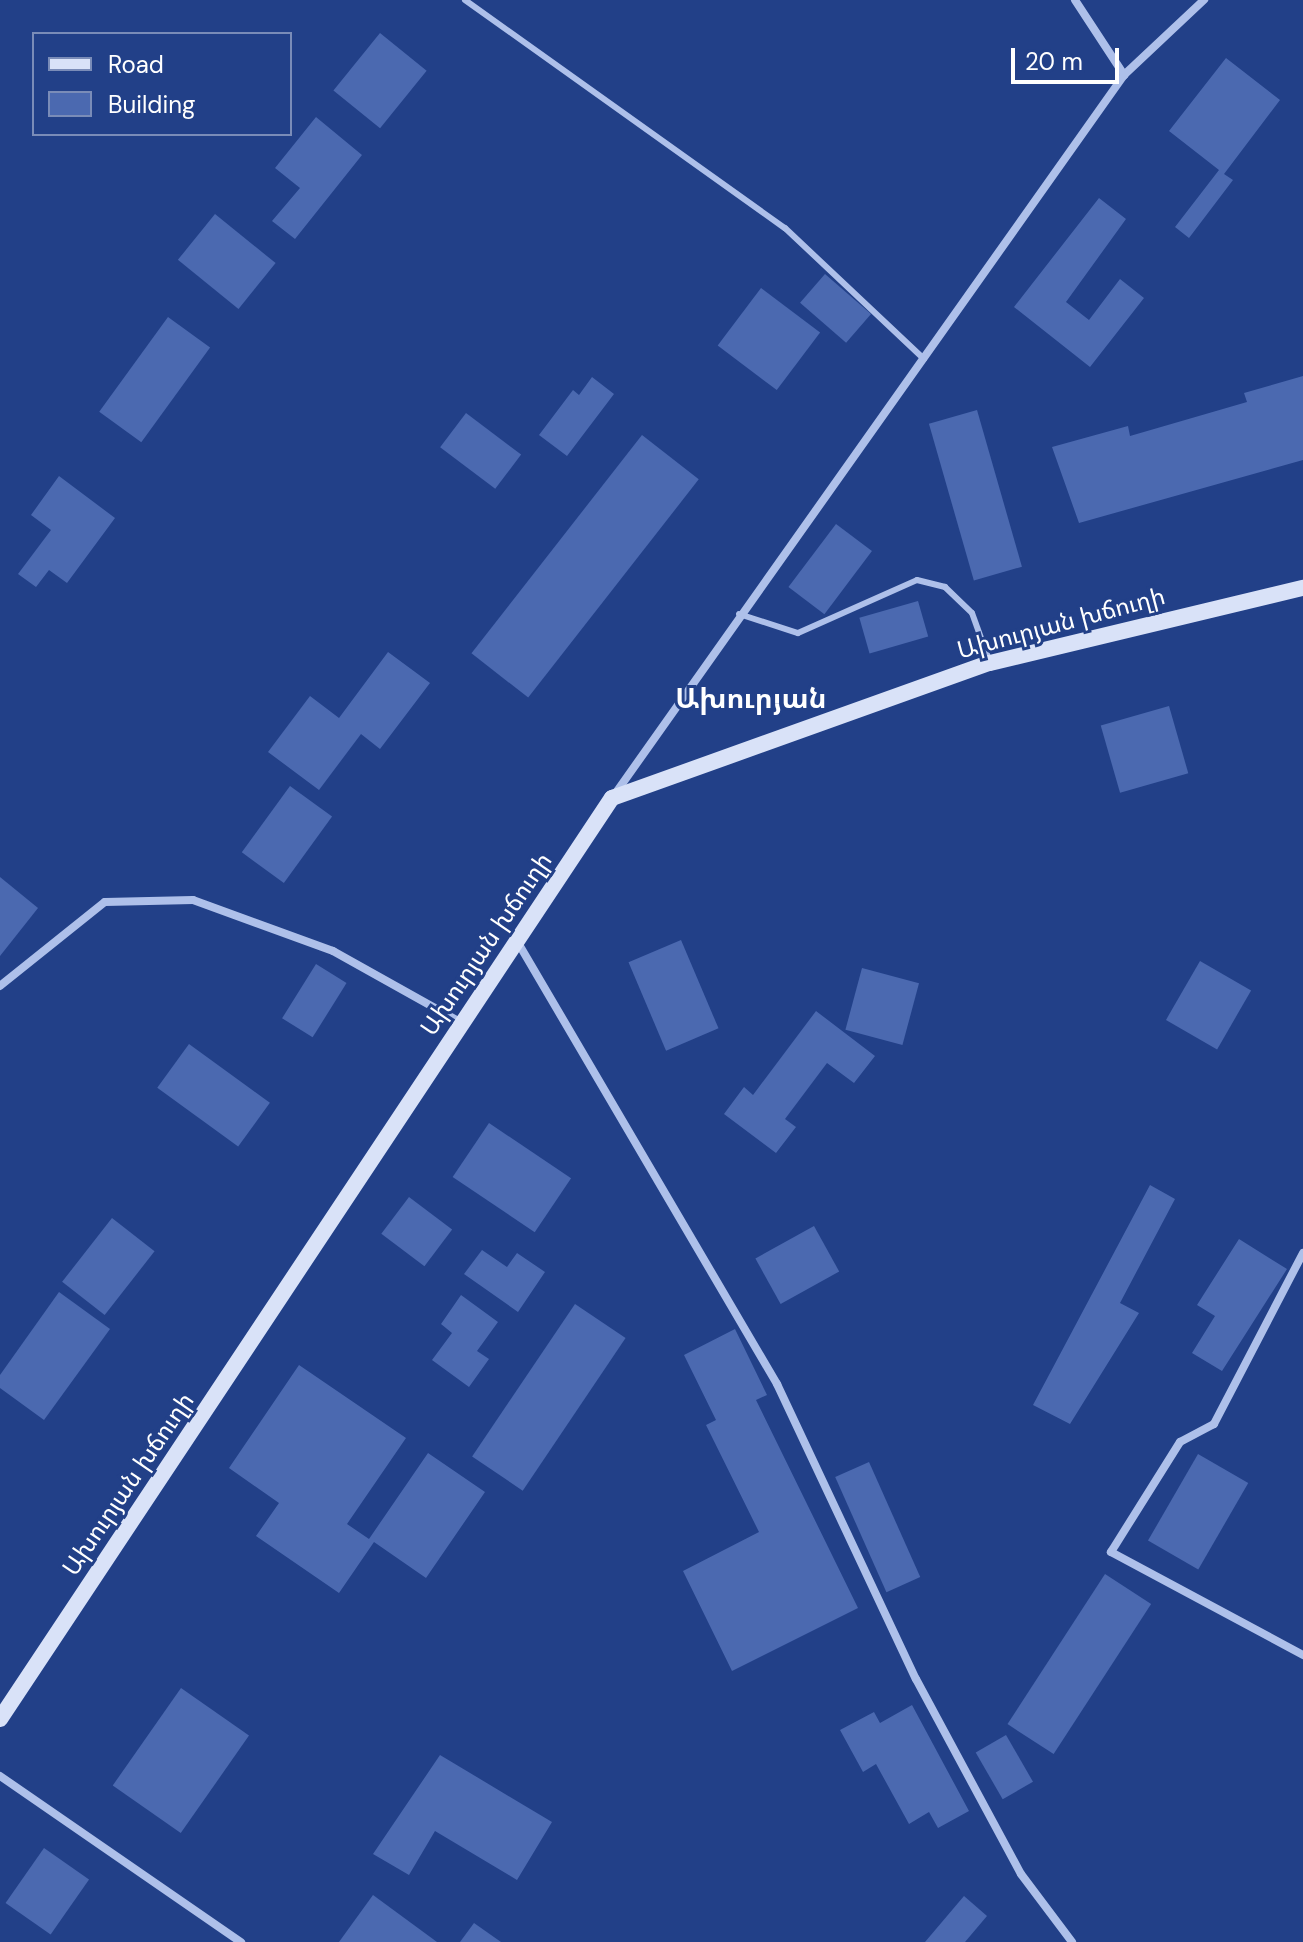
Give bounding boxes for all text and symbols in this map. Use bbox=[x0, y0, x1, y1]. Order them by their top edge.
legend bbox=[32, 32, 292, 136]
scale bar bbox=[1015, 32, 1123, 82]
text: 20 m bbox=[1025, 46, 1083, 77]
text: Road bbox=[108, 49, 164, 80]
text: Building bbox=[108, 89, 195, 120]
street label: Ախուրյան խճուղի bbox=[954, 581, 1168, 665]
district label: Ախուրյան bbox=[675, 682, 827, 716]
street label: Ախուրյան խճուղի bbox=[414, 847, 558, 1041]
street label: Ախուրյան խճուղի bbox=[56, 1387, 200, 1581]

